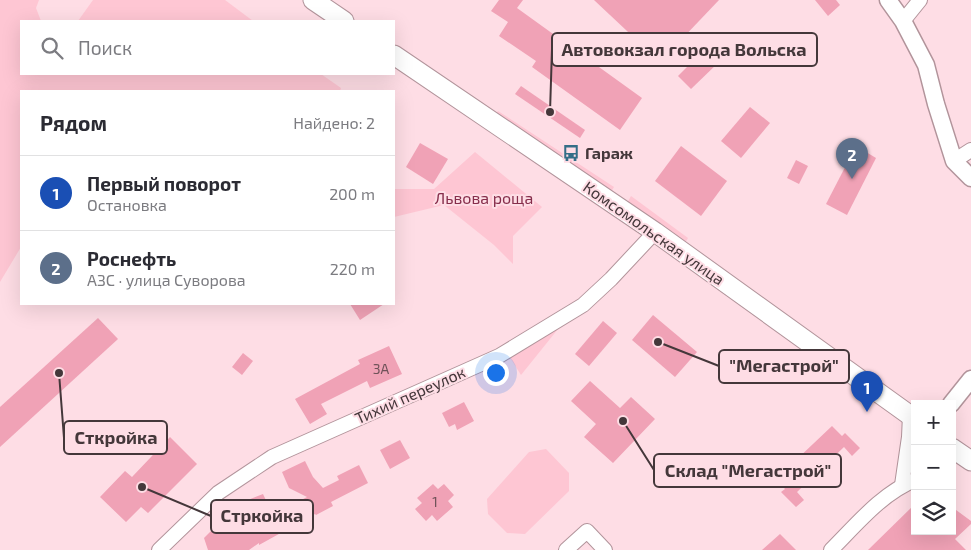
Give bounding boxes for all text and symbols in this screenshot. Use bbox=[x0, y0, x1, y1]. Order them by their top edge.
search box bbox=[20, 20, 395, 75]
callout: Автовокзал города Вольска bbox=[552, 33, 817, 66]
icon: search bbox=[38, 34, 66, 62]
text: Поиск bbox=[78, 36, 132, 59]
text: Автовокзал города Вольска bbox=[561, 38, 807, 60]
text: Рядом bbox=[40, 110, 107, 135]
text: Найдено: 2 bbox=[293, 113, 375, 132]
pin: 2 bbox=[836, 138, 868, 179]
bus stop icon: Гараж bbox=[561, 143, 581, 163]
place label: Гараж bbox=[585, 143, 633, 162]
text: Первый поворот bbox=[87, 172, 241, 195]
street label: Комсомольская улица bbox=[580, 177, 728, 289]
text: 1 bbox=[53, 184, 59, 203]
text: 200 m bbox=[329, 184, 375, 203]
park label: Львова роща bbox=[435, 188, 533, 207]
text: Остановка bbox=[87, 195, 167, 214]
text: Роснефть bbox=[87, 247, 176, 270]
text: 2 bbox=[51, 259, 61, 278]
text: 220 m bbox=[330, 259, 375, 278]
text: АЗС · улица Суворова bbox=[87, 270, 246, 289]
callout: "Мегастрой" bbox=[719, 350, 849, 383]
text: "Мегастрой" bbox=[729, 354, 839, 376]
house number: 3А bbox=[373, 360, 390, 377]
your location bbox=[483, 360, 509, 386]
street label: Тихий переулок bbox=[352, 362, 469, 428]
pin: 1 bbox=[851, 371, 883, 412]
map controls bbox=[911, 400, 956, 535]
button: + bbox=[911, 400, 956, 445]
callout: Сткройка bbox=[64, 421, 167, 454]
text: Сткройка bbox=[75, 426, 157, 448]
button: − bbox=[911, 445, 956, 490]
callout: Склад "Мегастрой" bbox=[654, 454, 841, 487]
text: Склад "Мегастрой" bbox=[665, 459, 831, 481]
button: layers bbox=[911, 490, 956, 535]
house number: 1 bbox=[432, 493, 438, 510]
callout: Стркойка bbox=[211, 500, 313, 533]
text: Стркойка bbox=[221, 504, 303, 526]

